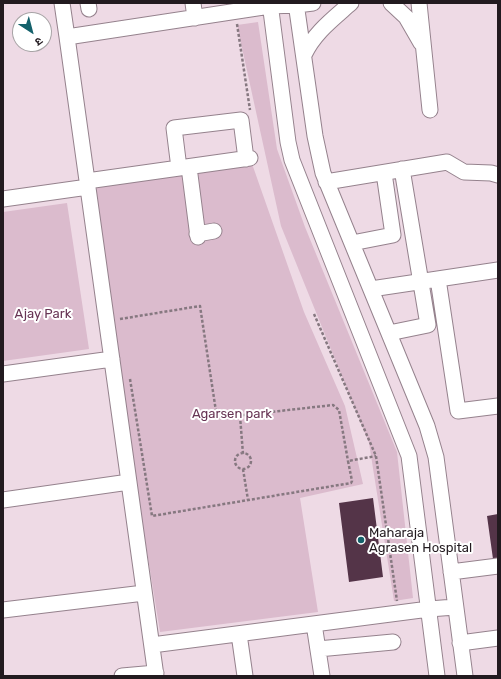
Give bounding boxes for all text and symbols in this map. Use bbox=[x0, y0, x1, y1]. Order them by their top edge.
north arrow bbox=[12, 12, 52, 52]
text: उ bbox=[32, 34, 45, 48]
park label: Ajay Park bbox=[15, 306, 71, 322]
park label: Agarsen park bbox=[192, 406, 272, 422]
place label: Maharaja Agrasen Hospital bbox=[369, 525, 472, 556]
marker: Maharaja Agrasen Hospital bbox=[356, 535, 366, 545]

